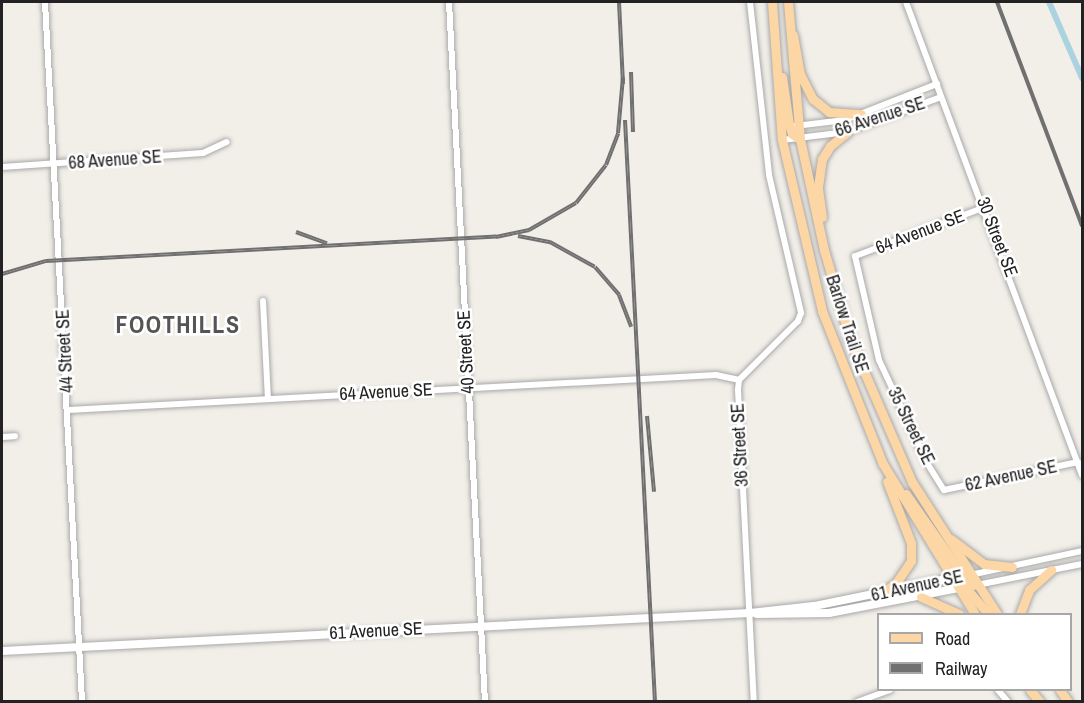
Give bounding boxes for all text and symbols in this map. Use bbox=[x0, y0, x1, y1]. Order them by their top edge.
street label: 66 Avenue SE bbox=[832, 92, 928, 142]
street label: 68 Avenue SE bbox=[67, 146, 163, 174]
street label: 30 Street SE bbox=[972, 194, 1022, 280]
street label: 64 Avenue SE bbox=[872, 205, 968, 259]
street label: Barlow Trail SE bbox=[821, 272, 873, 376]
street label: 44 Street SE bbox=[52, 309, 78, 393]
street label: 40 Street SE bbox=[453, 310, 479, 394]
district label: FOOTHILLS bbox=[115, 311, 241, 339]
street label: 64 Avenue SE bbox=[338, 379, 434, 405]
street label: 35 Street SE bbox=[883, 384, 939, 468]
street label: 36 Street SE bbox=[727, 403, 753, 487]
street label: 62 Avenue SE bbox=[963, 456, 1059, 496]
street label: 61 Avenue SE bbox=[869, 566, 965, 606]
legend bbox=[877, 613, 1072, 691]
street label: 61 Avenue SE bbox=[328, 618, 424, 644]
text: Road bbox=[935, 626, 970, 651]
text: Railway bbox=[935, 656, 988, 681]

